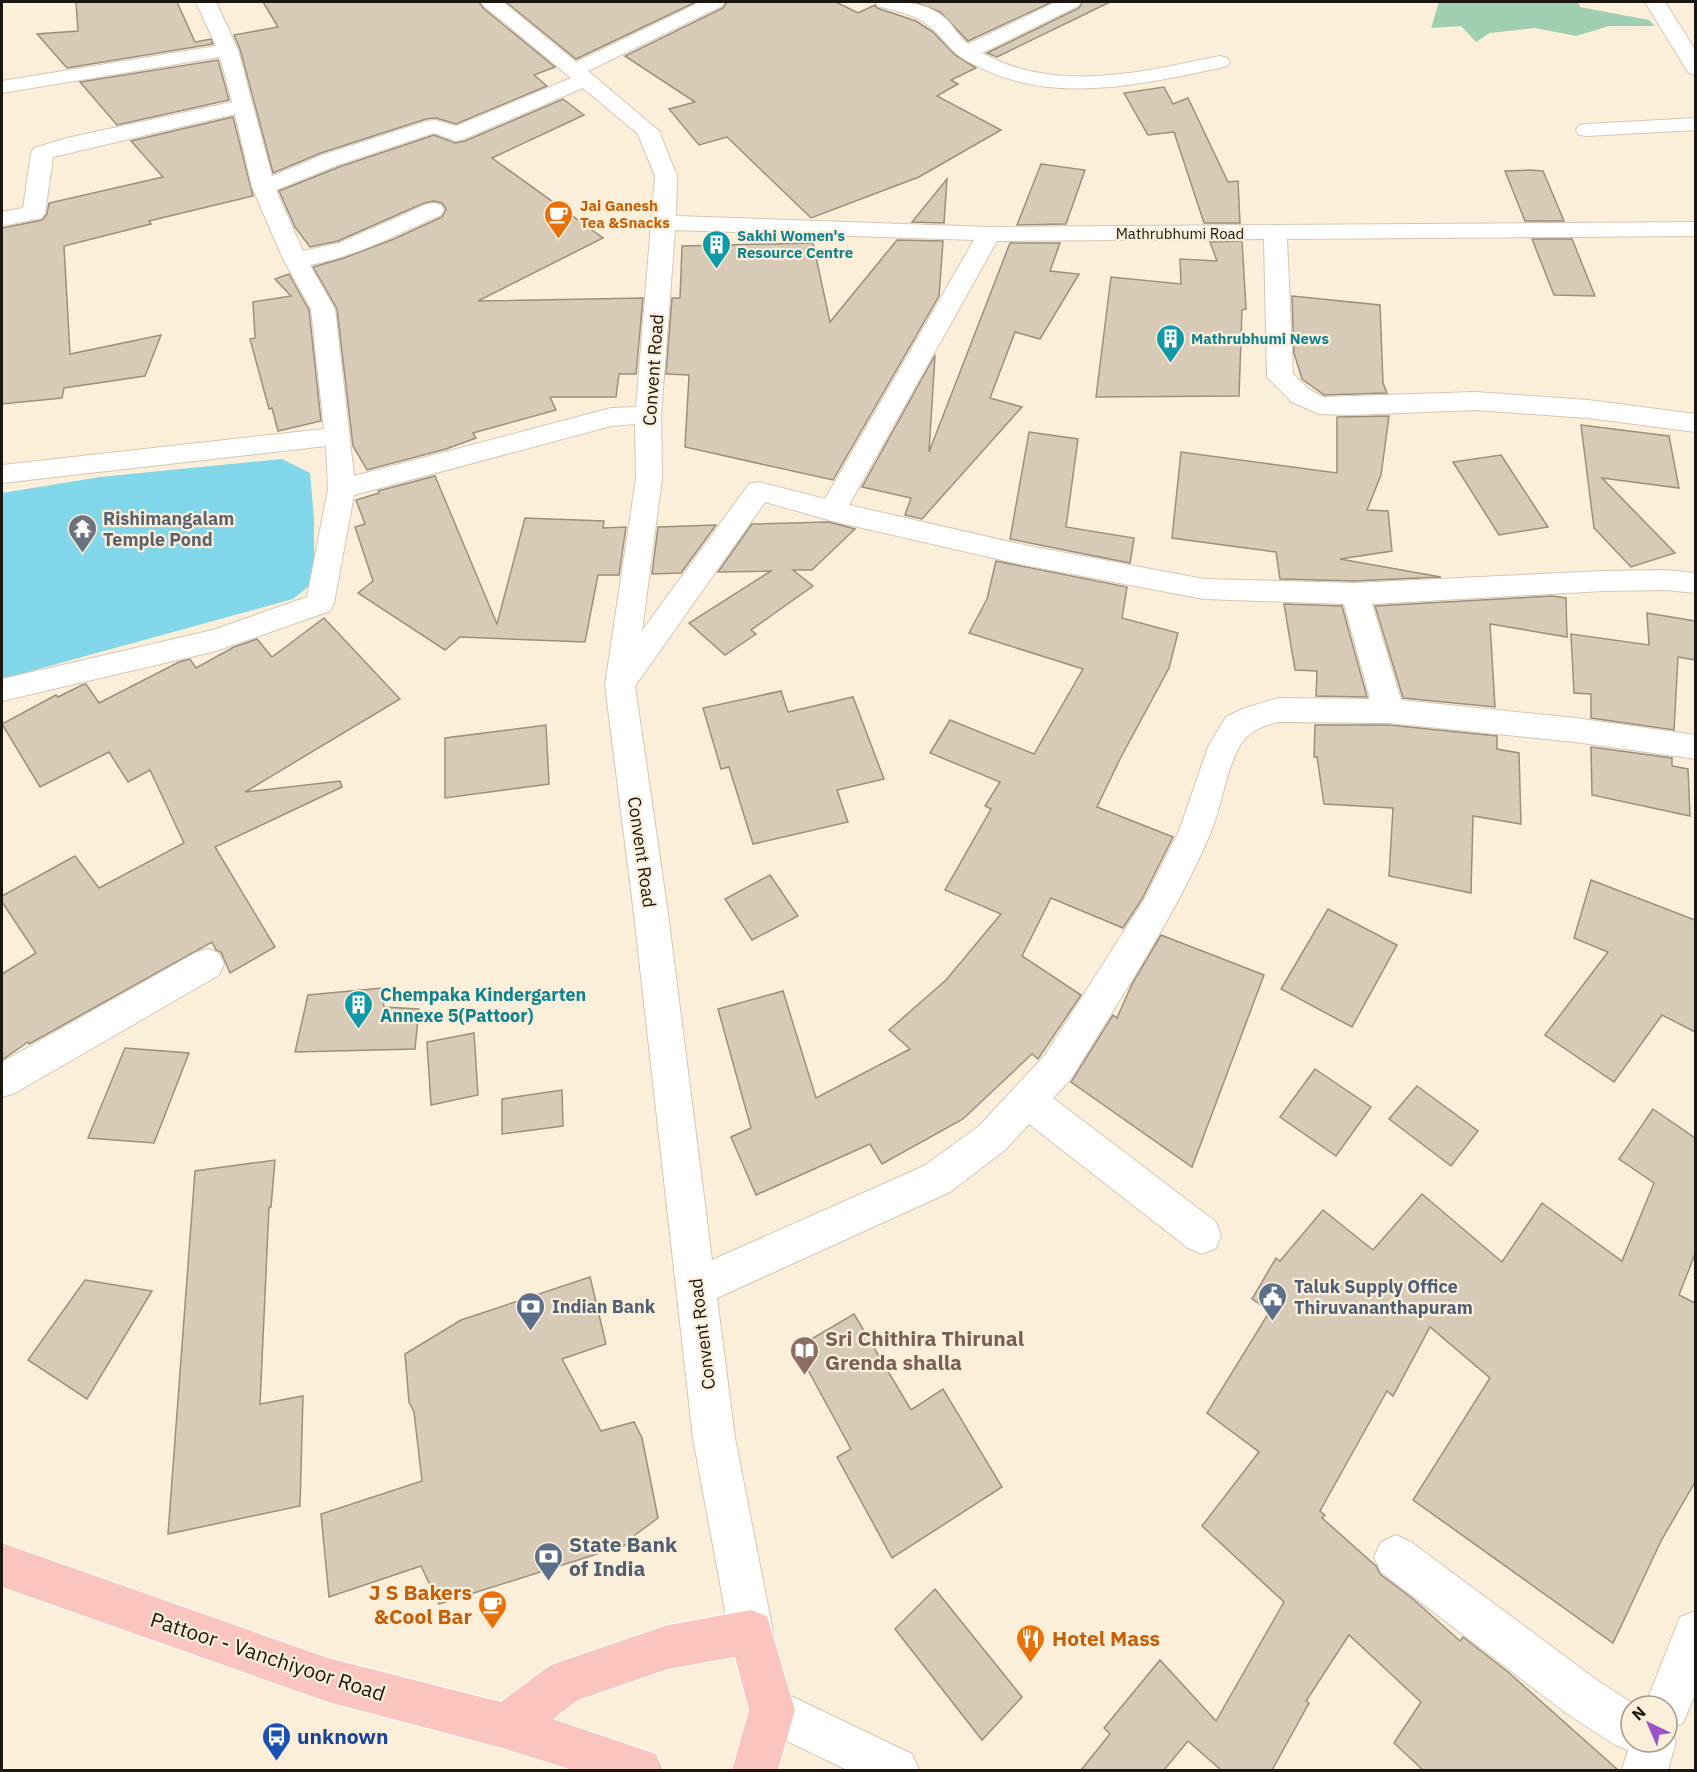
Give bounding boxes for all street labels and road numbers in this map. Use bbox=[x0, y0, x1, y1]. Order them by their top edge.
street label: Mathrubhumi Road bbox=[1116, 224, 1244, 243]
street label: Convent Road bbox=[638, 313, 668, 427]
street label: Convent Road bbox=[623, 795, 661, 909]
street label: Convent Road bbox=[684, 1277, 720, 1391]
street label: Pattoor - Vanchiyoor Road bbox=[147, 1605, 389, 1707]

